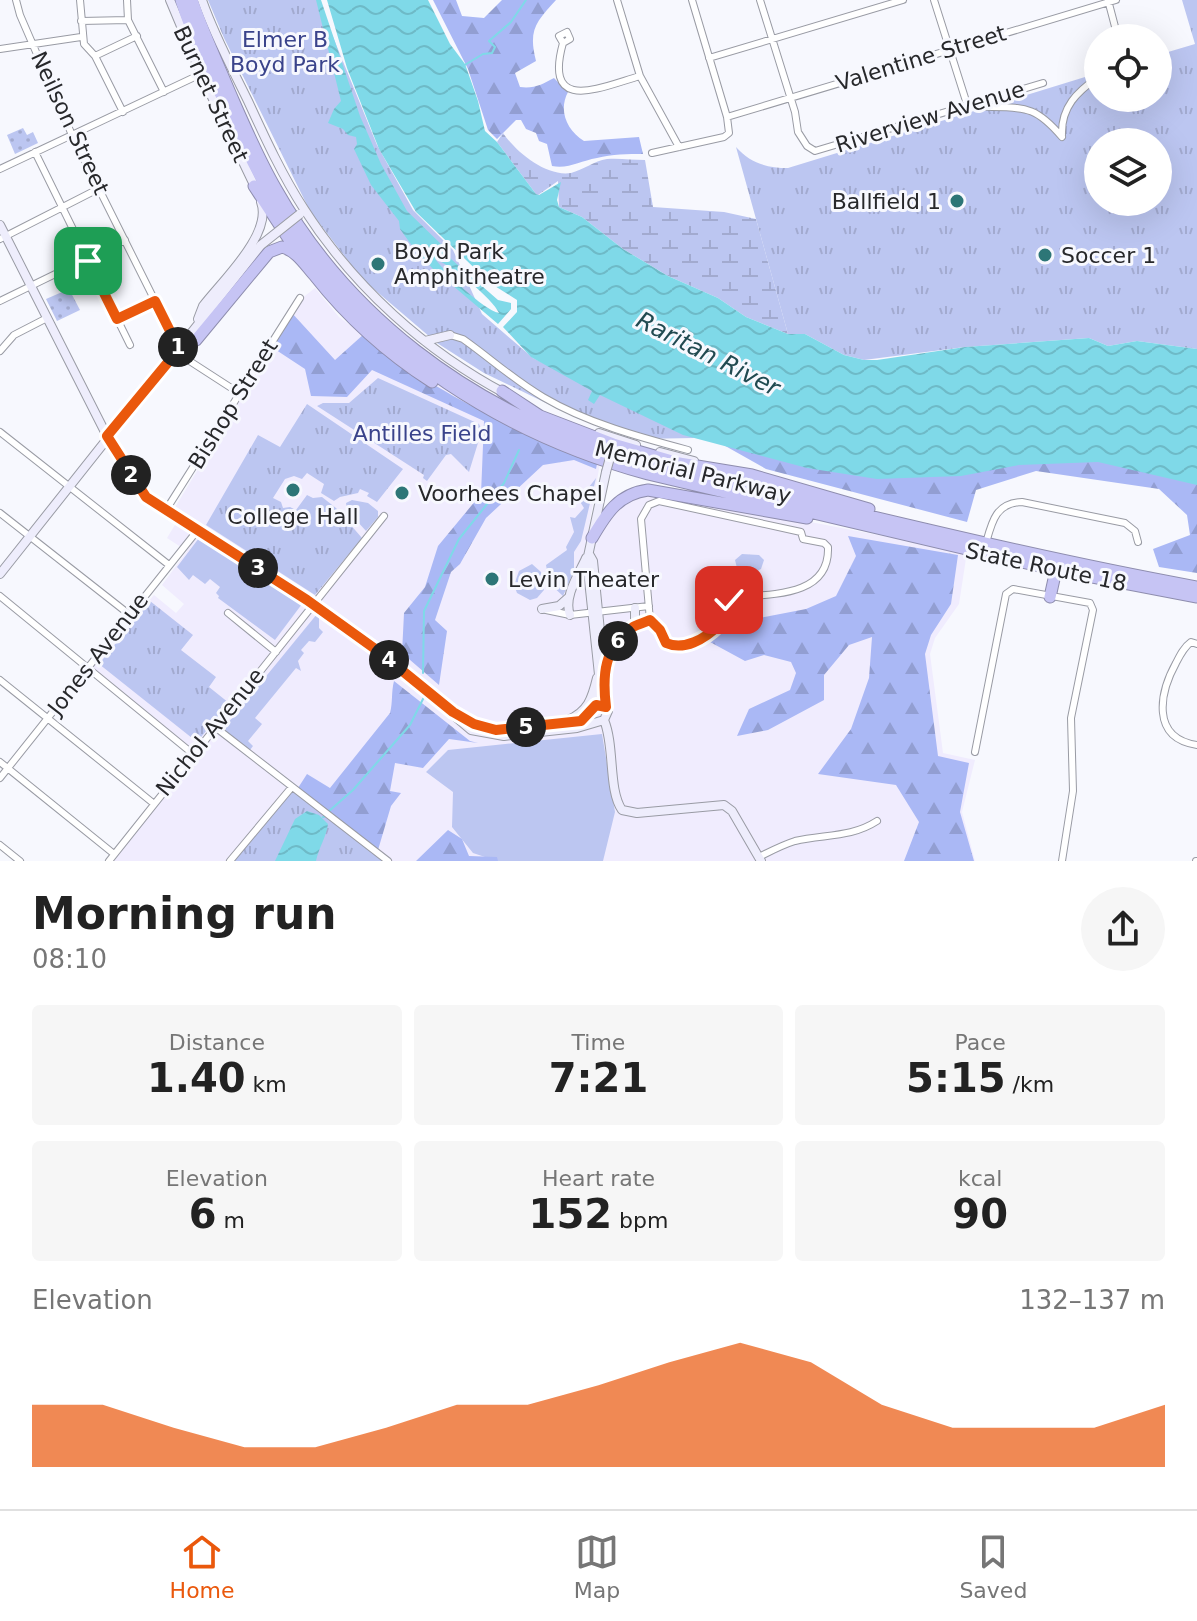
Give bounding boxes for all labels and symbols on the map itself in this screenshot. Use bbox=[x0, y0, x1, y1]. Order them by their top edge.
street label: Valentine Street bbox=[833, 20, 1009, 96]
street label: Burnet Street bbox=[168, 22, 254, 167]
park label: Elmer B Boyd Park bbox=[230, 27, 340, 77]
street label: Neilson Street bbox=[26, 48, 114, 199]
street label: Riverview Avenue bbox=[832, 76, 1028, 158]
place label: Ballfield 1 bbox=[832, 189, 941, 214]
marker: Ballfield 1 bbox=[948, 192, 966, 210]
pin bbox=[54, 227, 122, 295]
place label: Boyd Park Amphitheatre bbox=[394, 239, 545, 289]
place label: Soccer 1 bbox=[1061, 243, 1156, 268]
marker: Soccer 1 bbox=[1036, 246, 1054, 264]
marker: Boyd Park Amphitheatre bbox=[369, 255, 387, 273]
water label: Raritan River bbox=[632, 306, 786, 403]
pin: 1 bbox=[158, 327, 198, 367]
street label: Bishop Street bbox=[183, 334, 283, 473]
park label: Antilles Field bbox=[353, 421, 491, 446]
street label: Memorial Parkway bbox=[592, 436, 794, 508]
pin: 2 bbox=[111, 455, 151, 495]
marker: College Hall bbox=[284, 481, 302, 499]
place label: Voorhees Chapel bbox=[418, 481, 603, 506]
marker: Voorhees Chapel bbox=[393, 484, 411, 502]
place label: College Hall bbox=[227, 504, 359, 529]
street label: State Route 18 bbox=[963, 538, 1129, 596]
pin: 3 bbox=[238, 548, 278, 588]
pin bbox=[695, 566, 763, 634]
place label: Levin Theater bbox=[508, 567, 660, 592]
marker: Levin Theater bbox=[483, 570, 501, 588]
street label: Jones Avenue bbox=[41, 588, 153, 721]
pin: 6 bbox=[598, 621, 638, 661]
pin: 4 bbox=[369, 640, 409, 680]
street label: Nichol Avenue bbox=[151, 663, 269, 801]
pin: 5 bbox=[506, 707, 546, 747]

